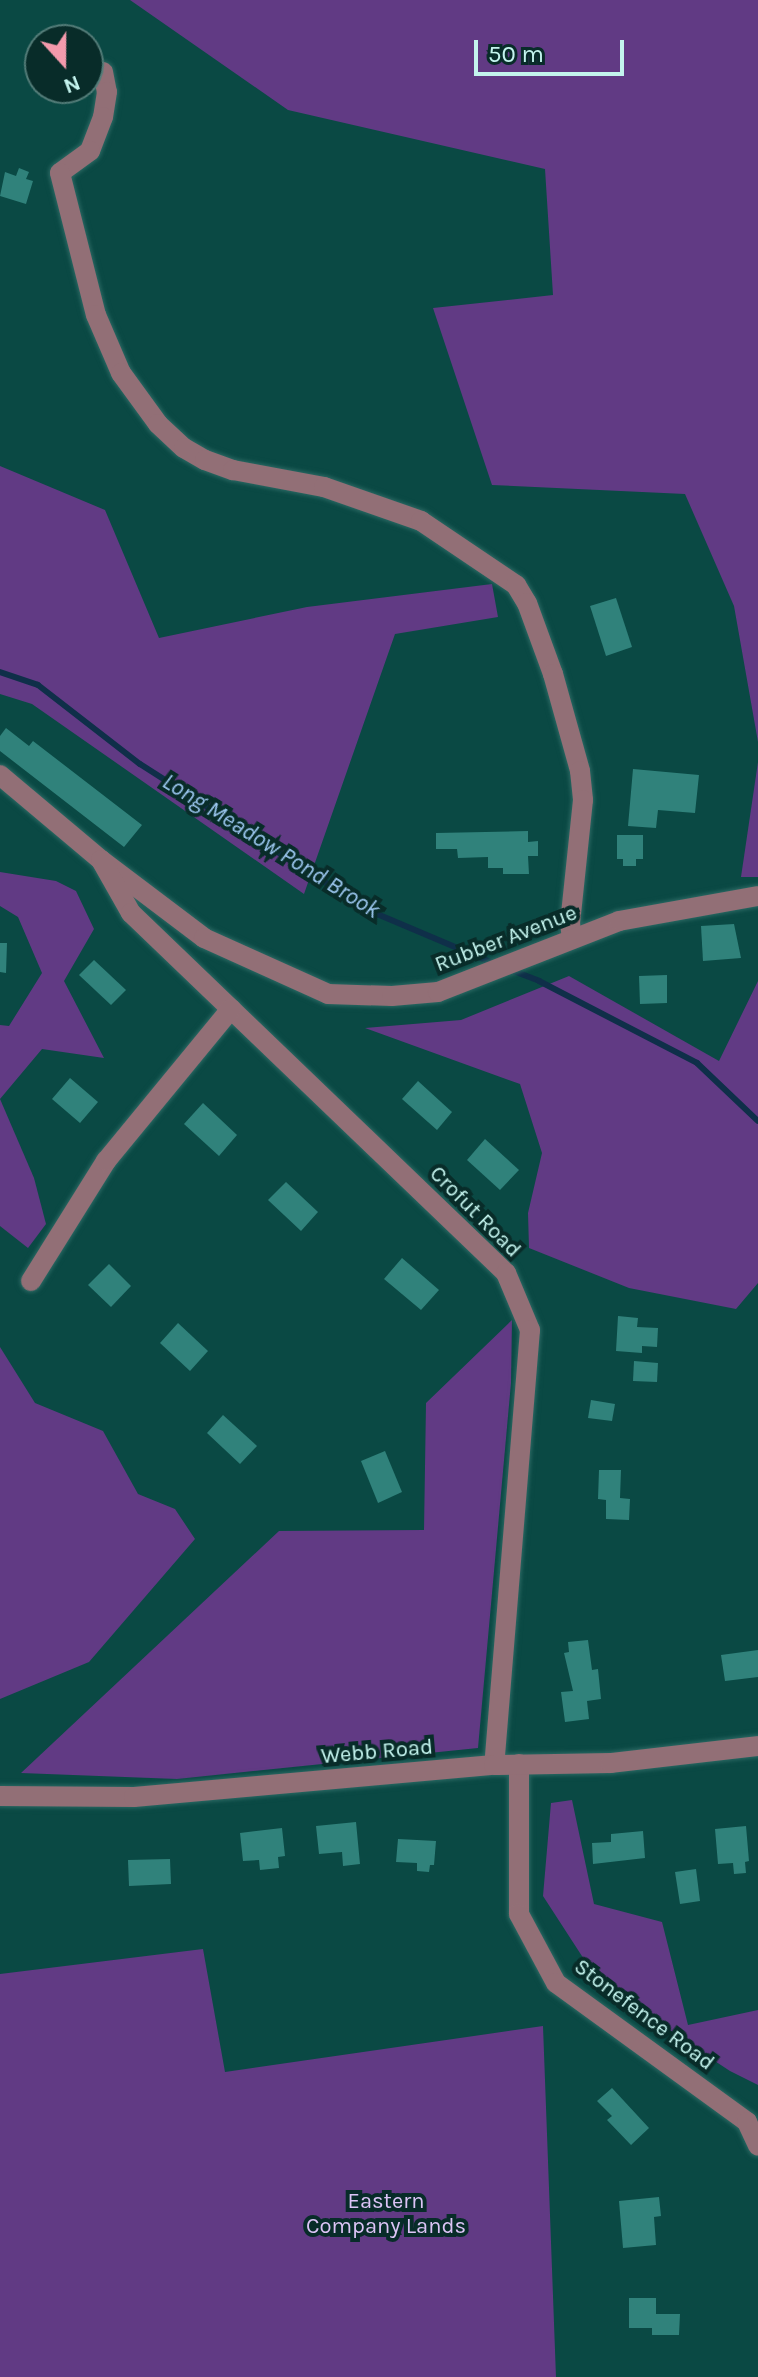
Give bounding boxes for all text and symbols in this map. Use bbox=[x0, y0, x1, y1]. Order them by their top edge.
north arrow bbox=[24, 24, 104, 104]
scale bar bbox=[478, 24, 628, 74]
text: 50 m bbox=[488, 40, 544, 68]
text: N bbox=[60, 70, 84, 100]
water label: Long Meadow Pond Brook bbox=[157, 767, 385, 925]
street label: Rubber Avenue bbox=[431, 900, 581, 978]
street label: Crofut Road bbox=[424, 1161, 526, 1263]
street label: Webb Road bbox=[320, 1734, 434, 1770]
street label: Stonefence Road bbox=[569, 1954, 719, 2076]
park label: Eastern Company Lands bbox=[306, 2188, 466, 2240]

